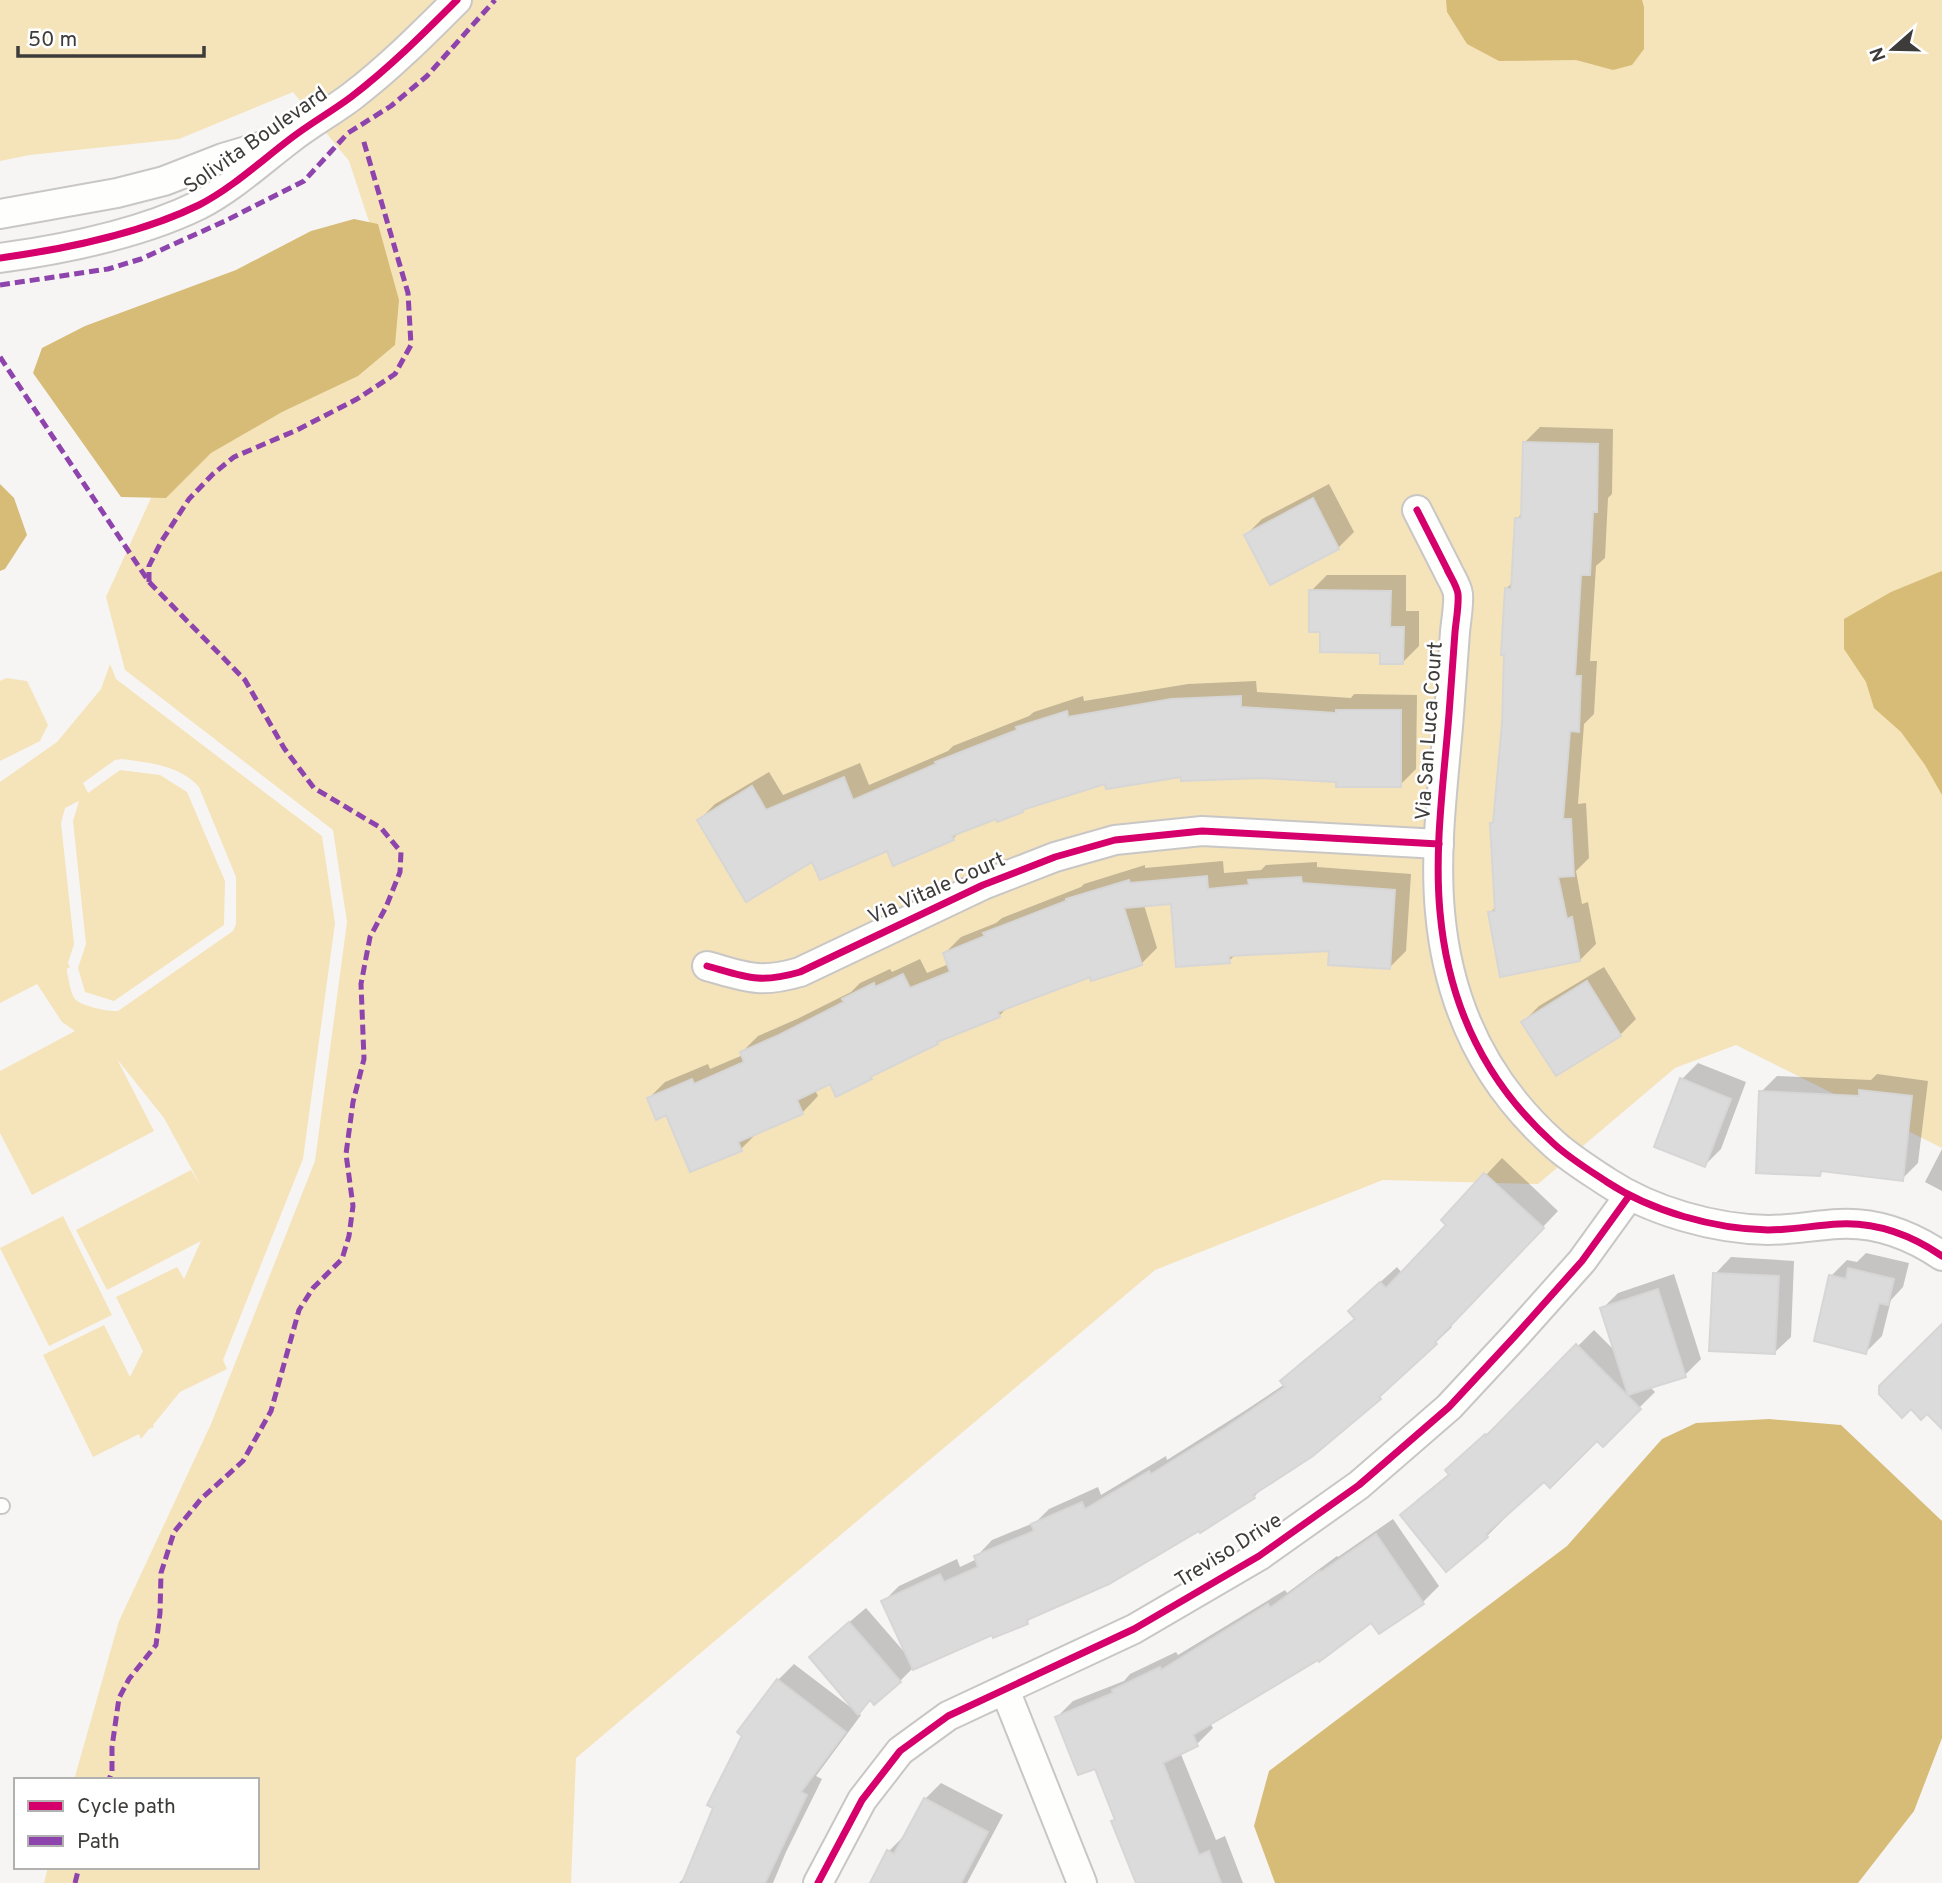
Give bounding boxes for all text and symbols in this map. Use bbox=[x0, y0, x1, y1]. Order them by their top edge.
scale bar bbox=[18, 14, 203, 58]
north arrow bbox=[1858, 14, 1928, 84]
text: 50 m bbox=[28, 27, 77, 54]
text: N bbox=[1865, 44, 1893, 65]
street label: Solivita Boulevard bbox=[179, 81, 333, 201]
street label: Via San Luca Court bbox=[1410, 641, 1450, 821]
street label: Via Vitale Court bbox=[864, 847, 1010, 931]
street label: Treviso Drive bbox=[1171, 1507, 1287, 1595]
legend bbox=[14, 1778, 259, 1869]
text: Cycle path bbox=[77, 1794, 176, 1821]
text: Path bbox=[77, 1829, 120, 1856]

